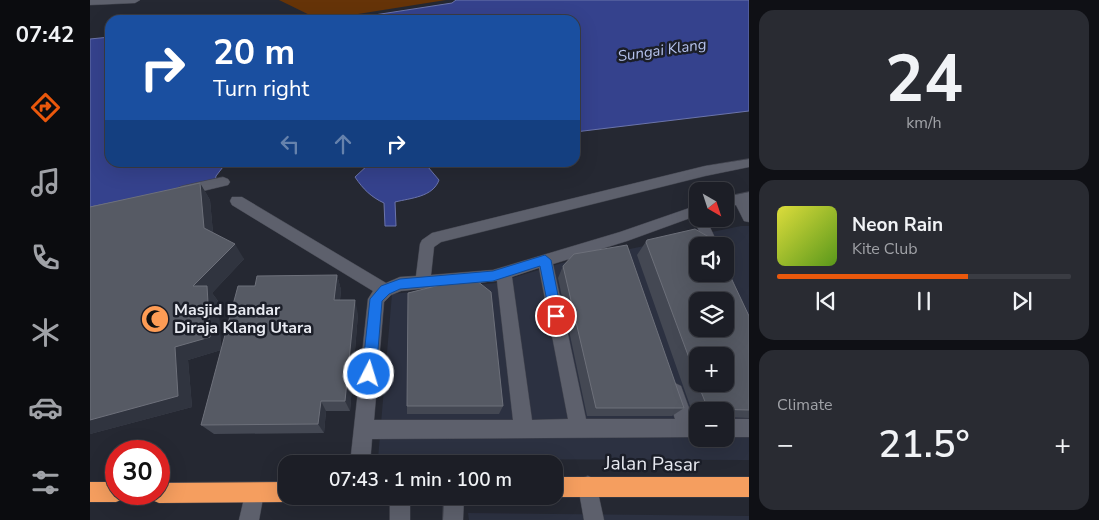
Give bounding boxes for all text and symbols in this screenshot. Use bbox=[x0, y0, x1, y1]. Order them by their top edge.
text: 07:42 bbox=[16, 20, 74, 50]
text: 20 m bbox=[213, 29, 295, 76]
water label: Sungai Klang bbox=[616, 34, 708, 66]
icon: right bbox=[130, 35, 195, 100]
text: 24 bbox=[885, 35, 963, 124]
text: Turn right bbox=[213, 74, 309, 104]
icon: directions bbox=[28, 90, 63, 125]
text: km/h bbox=[906, 112, 942, 134]
icon: left bbox=[276, 130, 304, 158]
icon: ahead bbox=[329, 130, 357, 158]
icon: right bbox=[382, 130, 410, 158]
icon: music bbox=[28, 165, 63, 200]
north arrow bbox=[689, 182, 734, 228]
map controls bbox=[689, 182, 734, 447]
text: Neon Rain bbox=[852, 212, 943, 238]
button: sound bbox=[689, 237, 734, 282]
text: Kite Club bbox=[852, 238, 918, 260]
icon: phone bbox=[28, 240, 63, 275]
icon: previous bbox=[812, 287, 840, 315]
icon: pause bbox=[910, 287, 938, 315]
icon: next bbox=[1008, 287, 1036, 315]
button: layers bbox=[689, 292, 734, 337]
pin bbox=[535, 295, 577, 337]
place label: Masjid Bandar Diraja Klang Utara bbox=[174, 299, 312, 339]
icon: arrive bbox=[542, 302, 570, 330]
mosque icon: Masjid Bandar Diraja Klang Utara bbox=[140, 304, 170, 334]
icon: climate bbox=[28, 315, 63, 350]
position arrow bbox=[342, 347, 394, 399]
button: + bbox=[689, 347, 734, 392]
icon: car bbox=[28, 390, 63, 425]
text: Climate bbox=[777, 394, 832, 416]
button: − bbox=[689, 402, 734, 447]
text: 21.5° bbox=[878, 419, 970, 470]
text: − bbox=[777, 426, 794, 464]
text: + bbox=[1054, 426, 1071, 464]
speed limit sign: 30 bbox=[105, 440, 170, 505]
street label: Jalan Pasar bbox=[603, 450, 700, 478]
icon: filters bbox=[28, 465, 63, 500]
text: 07:43 · 1 min · 100 m bbox=[329, 467, 512, 493]

